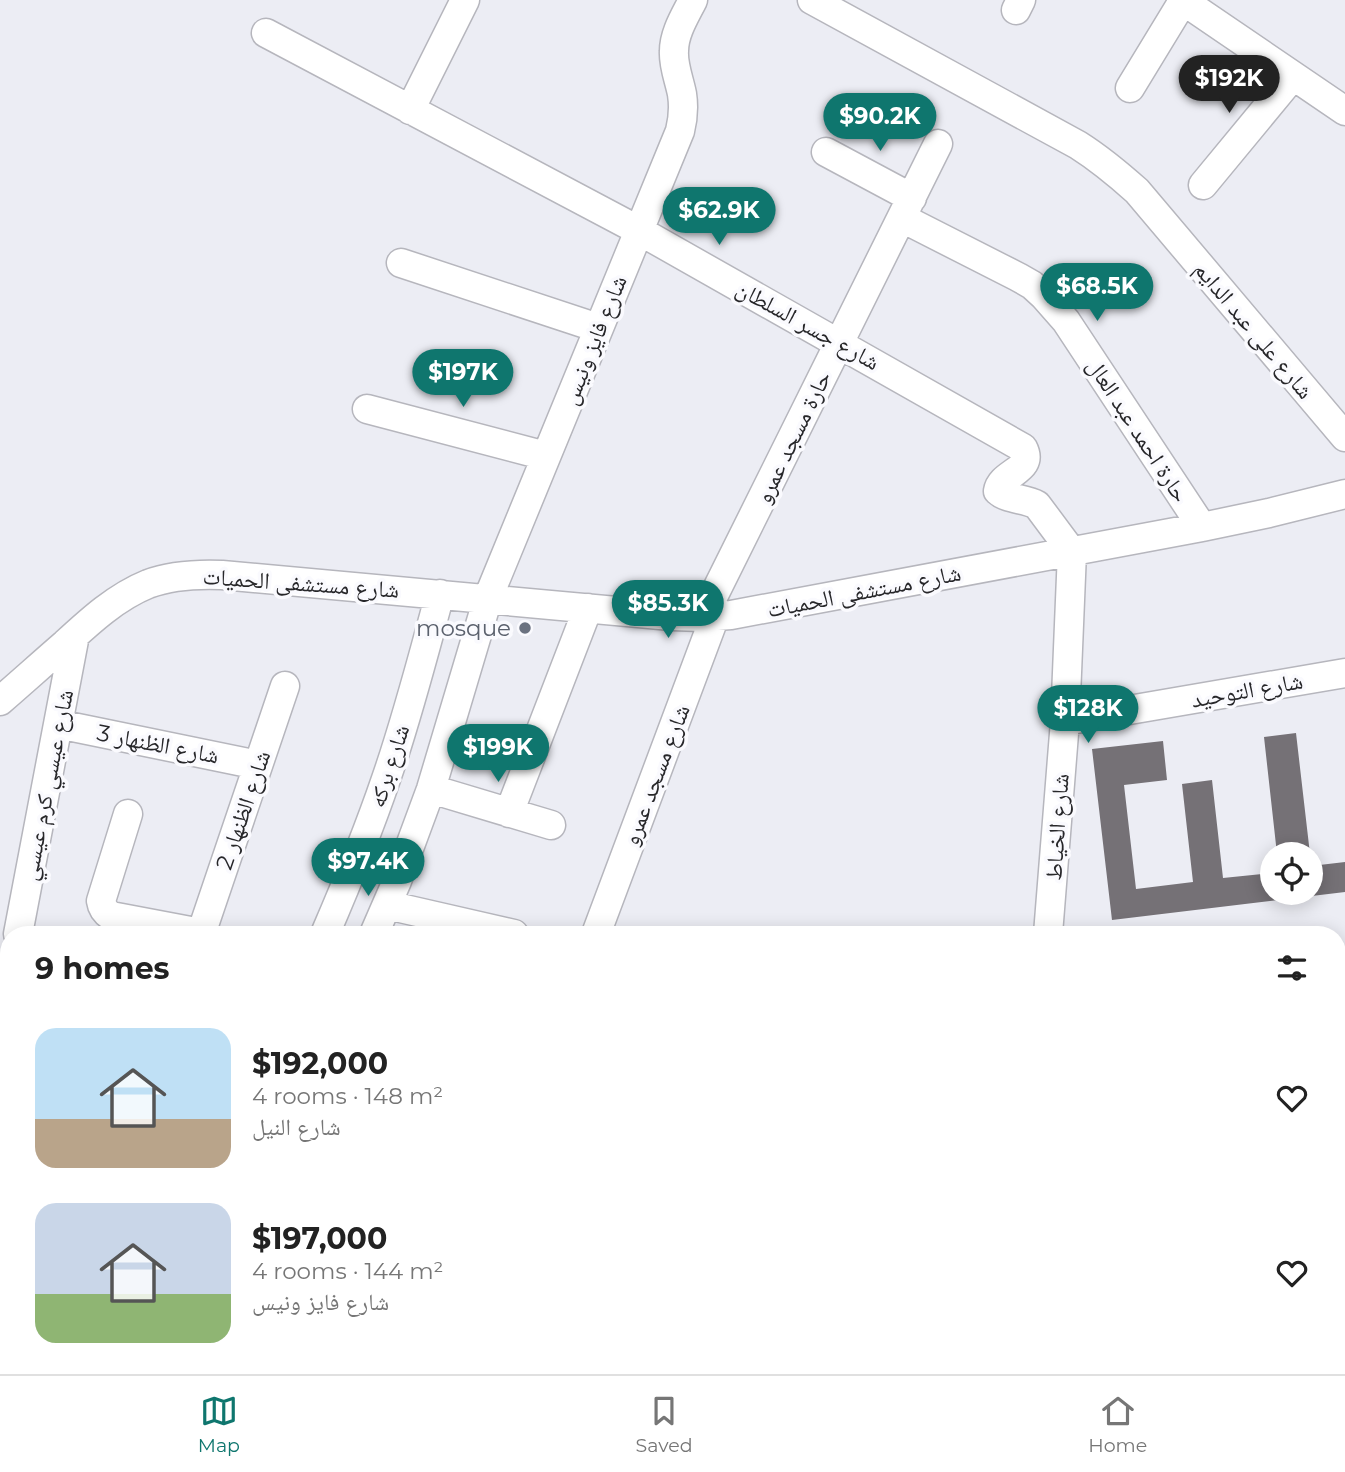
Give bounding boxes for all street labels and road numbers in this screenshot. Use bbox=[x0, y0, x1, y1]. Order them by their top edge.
street label: شارع على عبد الدايم bbox=[1187, 256, 1320, 406]
street label: شارع فايز ونيس bbox=[555, 271, 634, 409]
street label: شارع جسر السلطان bbox=[731, 274, 885, 377]
street label: حارة احمد عبد العال bbox=[1081, 353, 1195, 507]
street label: حارة مسجد عمرو bbox=[749, 366, 837, 508]
street label: شارع مستشفى الحميات bbox=[765, 558, 963, 624]
street label: شارع مستشفى الحميات bbox=[202, 562, 400, 605]
street label: شارع التوحيد bbox=[1189, 666, 1305, 715]
street label: شارع عيسي كرم عيسي bbox=[15, 687, 84, 884]
street label: شارع مسجد عمرو bbox=[616, 700, 697, 850]
street label: شارع الظنهار 3 bbox=[94, 718, 221, 771]
street label: شارع بركه bbox=[363, 721, 416, 811]
street label: شارع الظنهار 2 bbox=[210, 747, 277, 873]
street label: شارع الخياط bbox=[1039, 773, 1076, 882]

